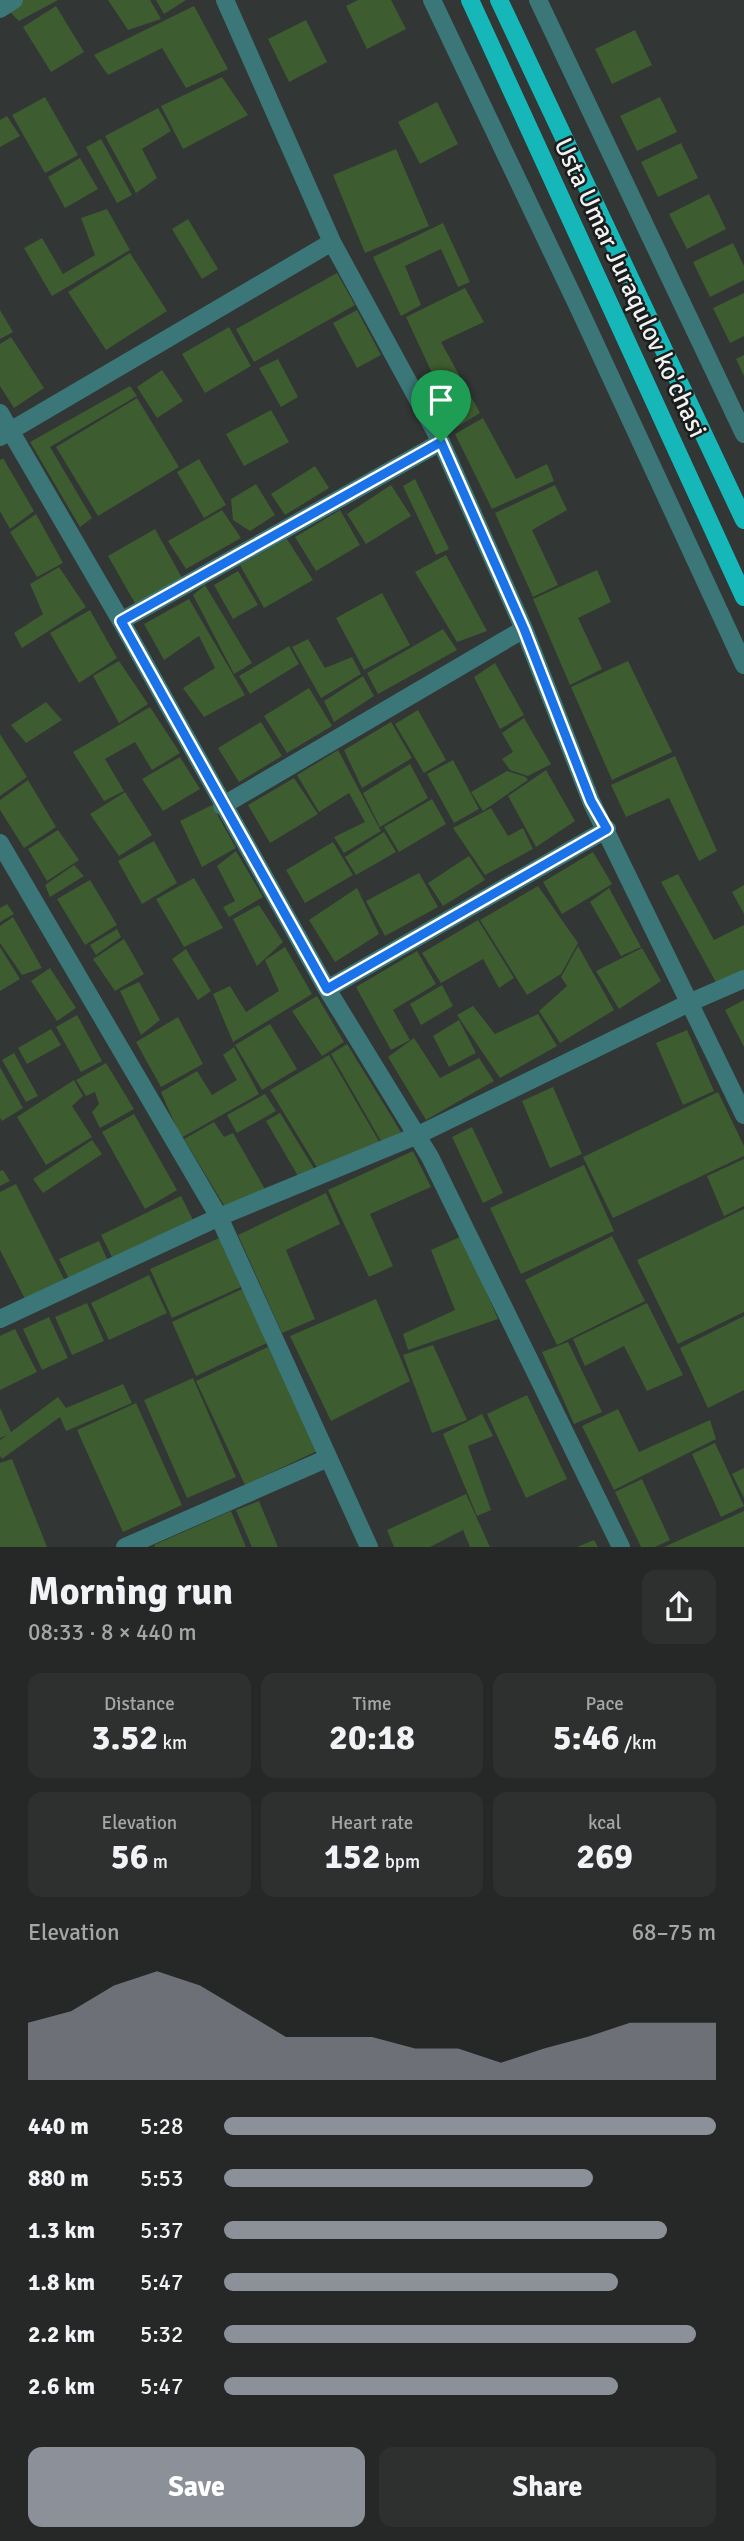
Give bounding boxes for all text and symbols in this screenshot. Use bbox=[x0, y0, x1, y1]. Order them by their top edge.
street label: Usta Umar Juraqulov ko'chasi bbox=[546, 133, 714, 443]
pin bbox=[411, 370, 471, 442]
icon: arrive bbox=[422, 381, 460, 419]
text: Morning run bbox=[28, 1568, 233, 1615]
button: share bbox=[642, 1570, 716, 1644]
text: 08:33 · 8 × 440 m bbox=[28, 1618, 197, 1647]
text: Distance bbox=[104, 1692, 175, 1716]
text: Time bbox=[352, 1692, 392, 1716]
text: Pace bbox=[586, 1692, 624, 1716]
text: 3.52 bbox=[92, 1716, 158, 1759]
text: 20:18 bbox=[329, 1716, 415, 1759]
text: 5:46 bbox=[553, 1716, 620, 1759]
text: km bbox=[158, 1731, 187, 1755]
text: /km bbox=[620, 1731, 657, 1755]
text: Elevation bbox=[101, 1811, 177, 1835]
text: Heart rate bbox=[331, 1811, 413, 1835]
text: kcal bbox=[588, 1811, 621, 1835]
text: 56 bbox=[111, 1835, 149, 1878]
text: 152 bbox=[324, 1835, 381, 1878]
text: 269 bbox=[576, 1835, 633, 1878]
text: m bbox=[149, 1850, 168, 1874]
text: bpm bbox=[381, 1850, 420, 1874]
text: Elevation bbox=[28, 1918, 120, 1947]
text: 68–75 m bbox=[632, 1918, 716, 1947]
text: 440 m bbox=[28, 2112, 89, 2141]
text: 5:28 bbox=[140, 2112, 183, 2141]
text: 880 m bbox=[28, 2164, 89, 2193]
text: 5:53 bbox=[140, 2164, 183, 2193]
text: 1.3 km bbox=[28, 2216, 95, 2245]
text: 5:37 bbox=[140, 2216, 183, 2245]
text: 1.8 km bbox=[28, 2268, 95, 2297]
text: 5:47 bbox=[140, 2268, 183, 2297]
text: 2.2 km bbox=[28, 2320, 95, 2349]
text: 5:32 bbox=[140, 2320, 183, 2349]
text: 2.6 km bbox=[28, 2372, 95, 2401]
text: 5:47 bbox=[140, 2372, 183, 2401]
button: Save bbox=[28, 2447, 365, 2527]
button: Share bbox=[379, 2447, 716, 2527]

